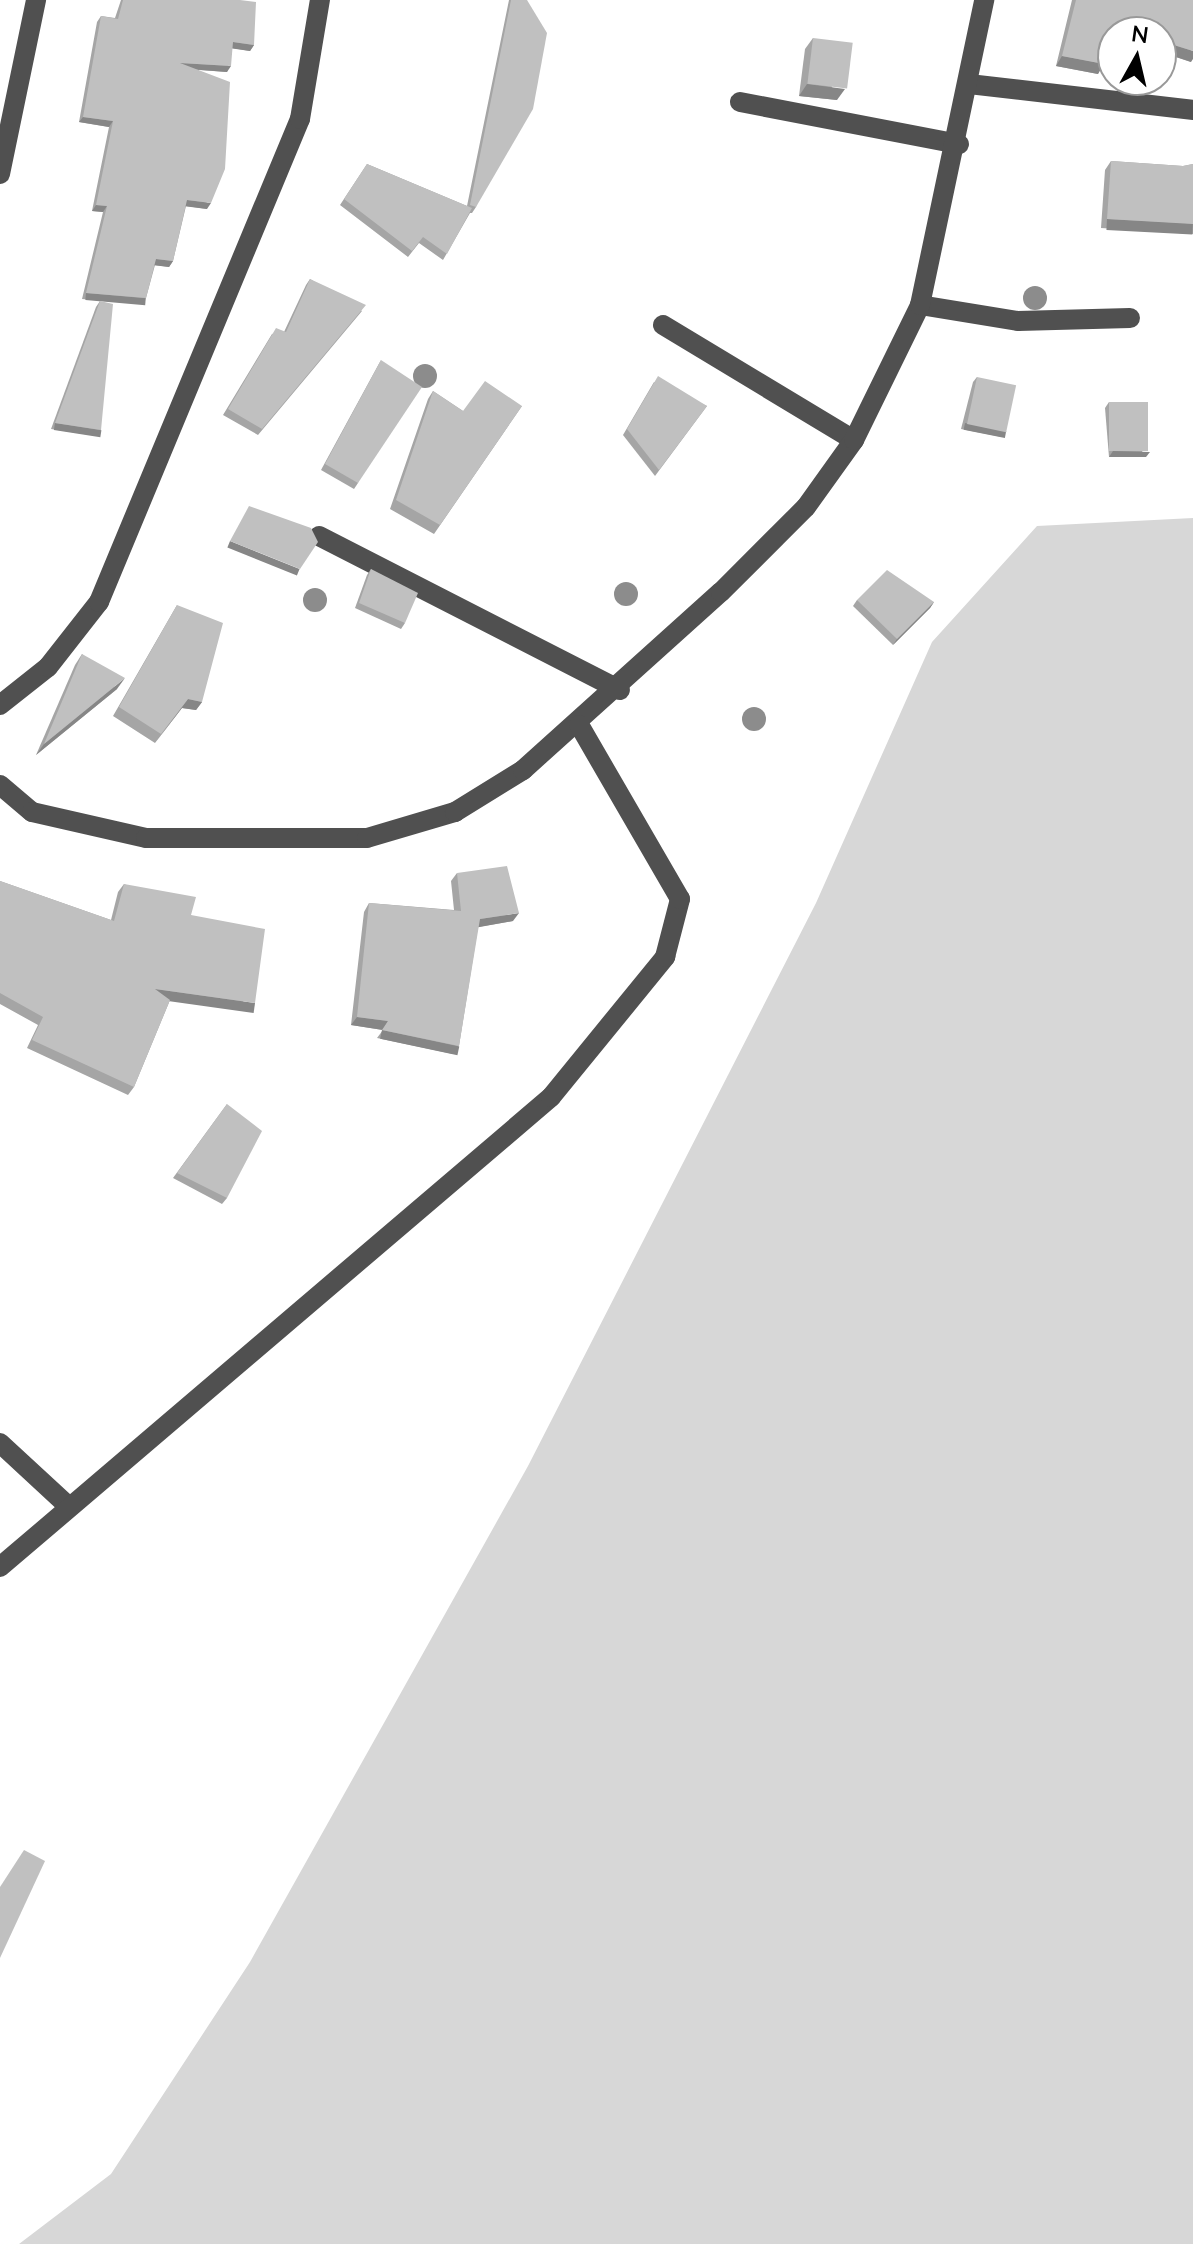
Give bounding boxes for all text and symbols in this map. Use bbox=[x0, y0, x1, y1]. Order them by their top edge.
north arrow bbox=[1097, 16, 1177, 96]
text: N bbox=[1130, 19, 1150, 48]

